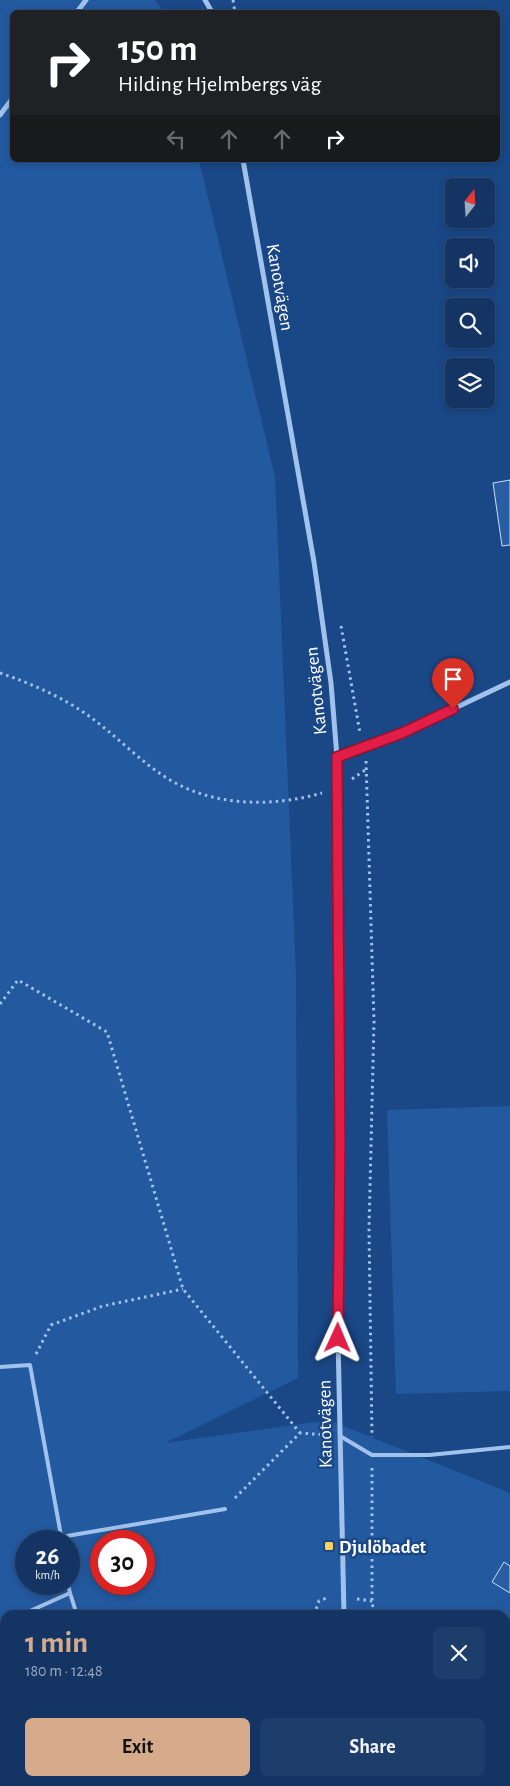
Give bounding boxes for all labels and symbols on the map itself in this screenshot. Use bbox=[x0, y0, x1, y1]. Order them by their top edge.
north arrow bbox=[445, 178, 495, 228]
street label: Kanotvägen bbox=[262, 242, 297, 332]
street label: Kanotvägen bbox=[302, 646, 331, 736]
pin bbox=[432, 658, 474, 709]
position arrow bbox=[311, 1311, 363, 1363]
street label: Kanotvägen bbox=[315, 1380, 336, 1468]
speed limit sign: 30 bbox=[90, 1530, 155, 1595]
place label: Djulöbadet bbox=[339, 1538, 427, 1557]
marker: Djulöbadet bbox=[323, 1540, 335, 1552]

